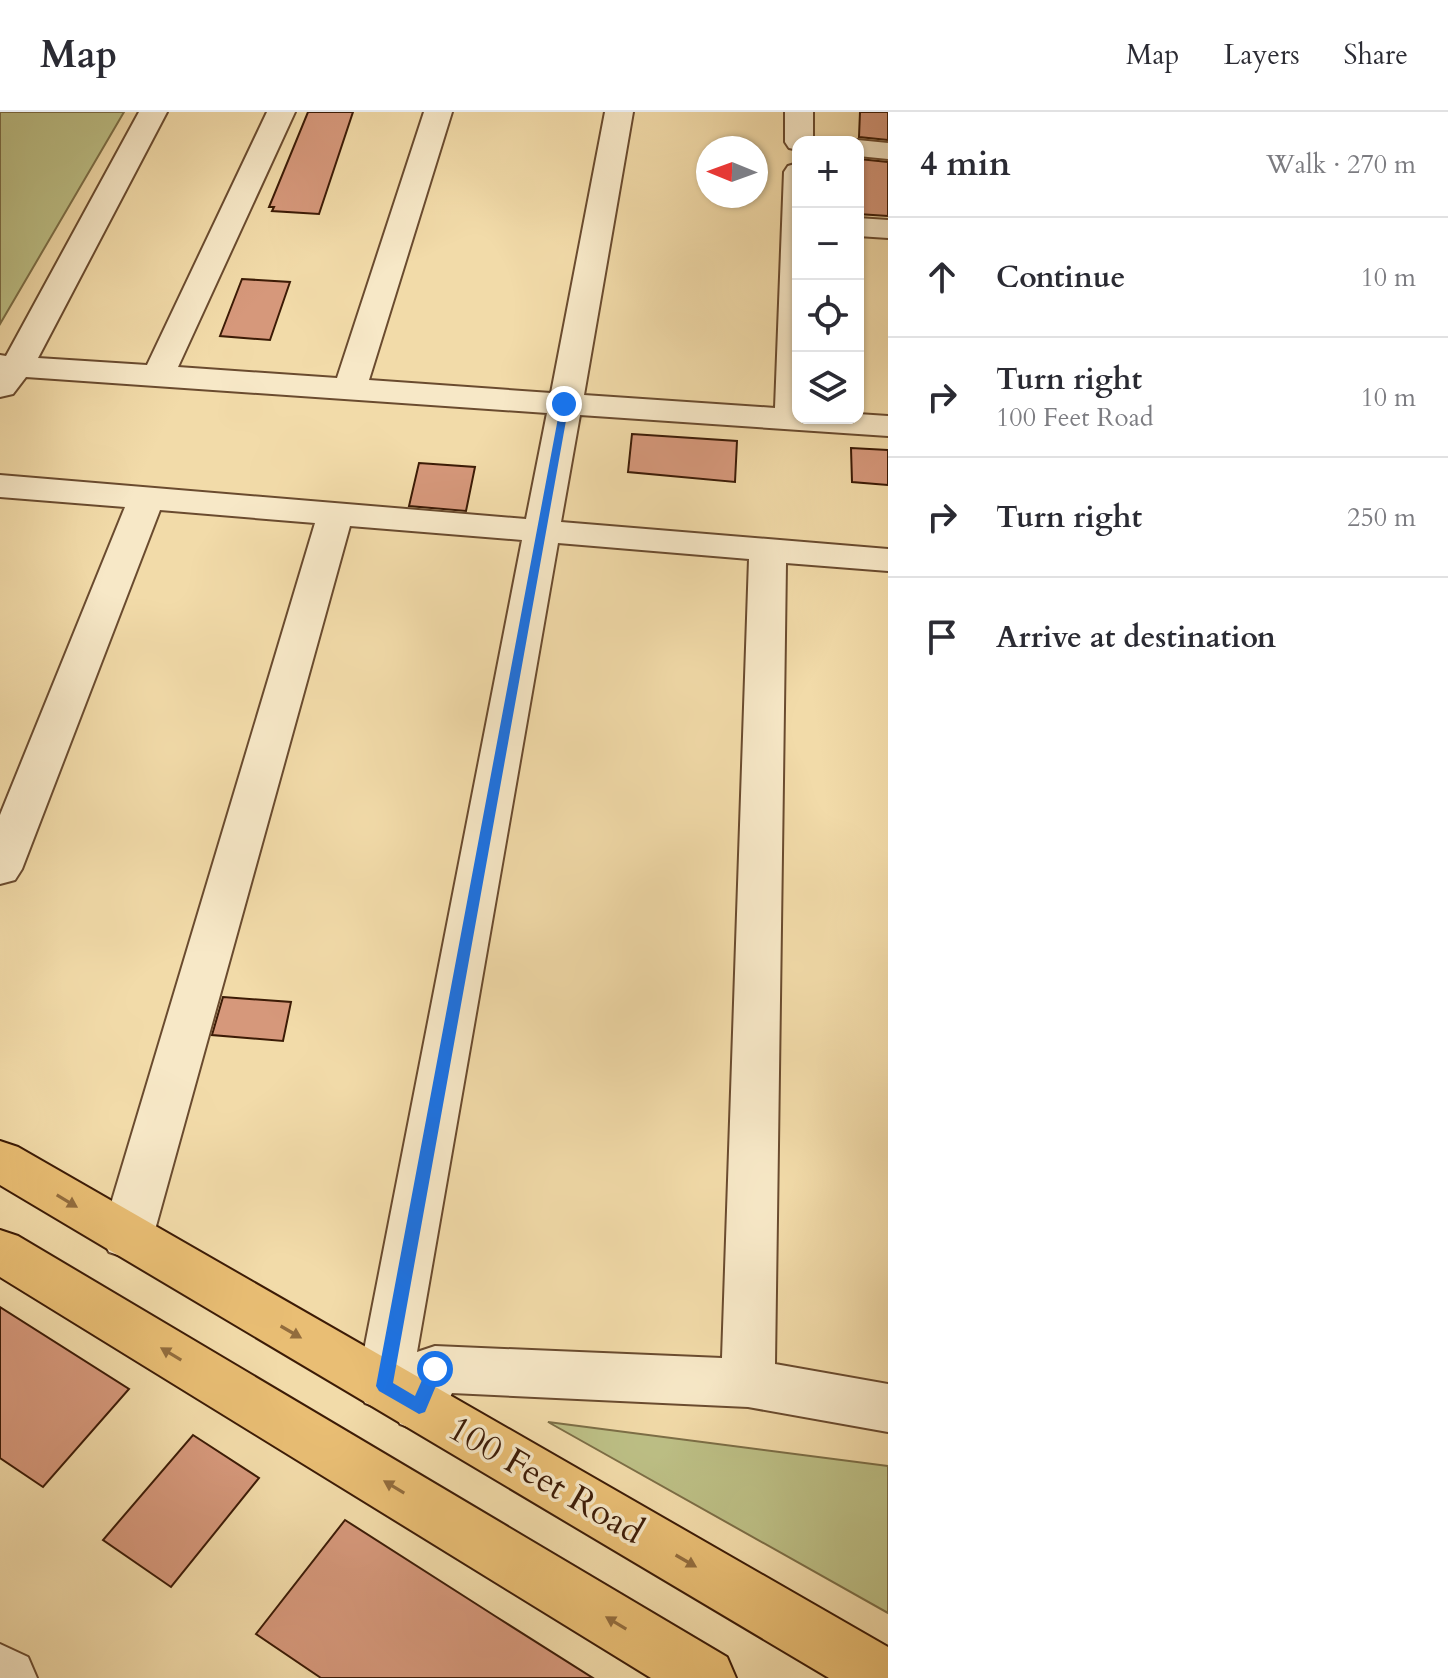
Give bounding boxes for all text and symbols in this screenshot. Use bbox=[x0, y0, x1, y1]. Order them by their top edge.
text: Map bbox=[40, 29, 117, 81]
text: Map bbox=[1126, 36, 1179, 74]
text: Layers bbox=[1223, 36, 1300, 74]
text: Share bbox=[1344, 36, 1408, 74]
north arrow bbox=[696, 136, 768, 208]
map controls bbox=[792, 136, 864, 424]
button: + bbox=[792, 136, 864, 208]
text: 4 min bbox=[920, 141, 1011, 187]
text: Walk · 270 m bbox=[1266, 147, 1416, 182]
button: − bbox=[792, 208, 864, 280]
icon: ahead bbox=[920, 255, 964, 299]
text: Continue bbox=[996, 257, 1125, 298]
text: 10 m bbox=[1360, 260, 1416, 295]
button: locate bbox=[792, 280, 864, 352]
button: layers bbox=[792, 352, 864, 424]
text: Turn right bbox=[996, 359, 1142, 400]
icon: right bbox=[920, 375, 964, 419]
text: 10 m bbox=[1360, 380, 1416, 415]
route end bbox=[546, 386, 582, 422]
text: 100 Feet Road bbox=[996, 400, 1154, 435]
icon: right bbox=[920, 495, 964, 539]
text: Turn right bbox=[996, 497, 1142, 538]
text: 250 m bbox=[1347, 500, 1416, 535]
icon: arrive bbox=[920, 615, 964, 659]
text: Arrive at destination bbox=[996, 617, 1276, 658]
one-way arrow bbox=[56, 1194, 78, 1208]
one-way arrow bbox=[280, 1325, 302, 1339]
one-way arrow bbox=[160, 1347, 182, 1361]
route start bbox=[417, 1351, 453, 1387]
street label: 100 Feet Road bbox=[439, 1404, 653, 1556]
one-way arrow bbox=[383, 1480, 405, 1494]
one-way arrow bbox=[675, 1554, 697, 1568]
one-way arrow bbox=[605, 1616, 627, 1630]

